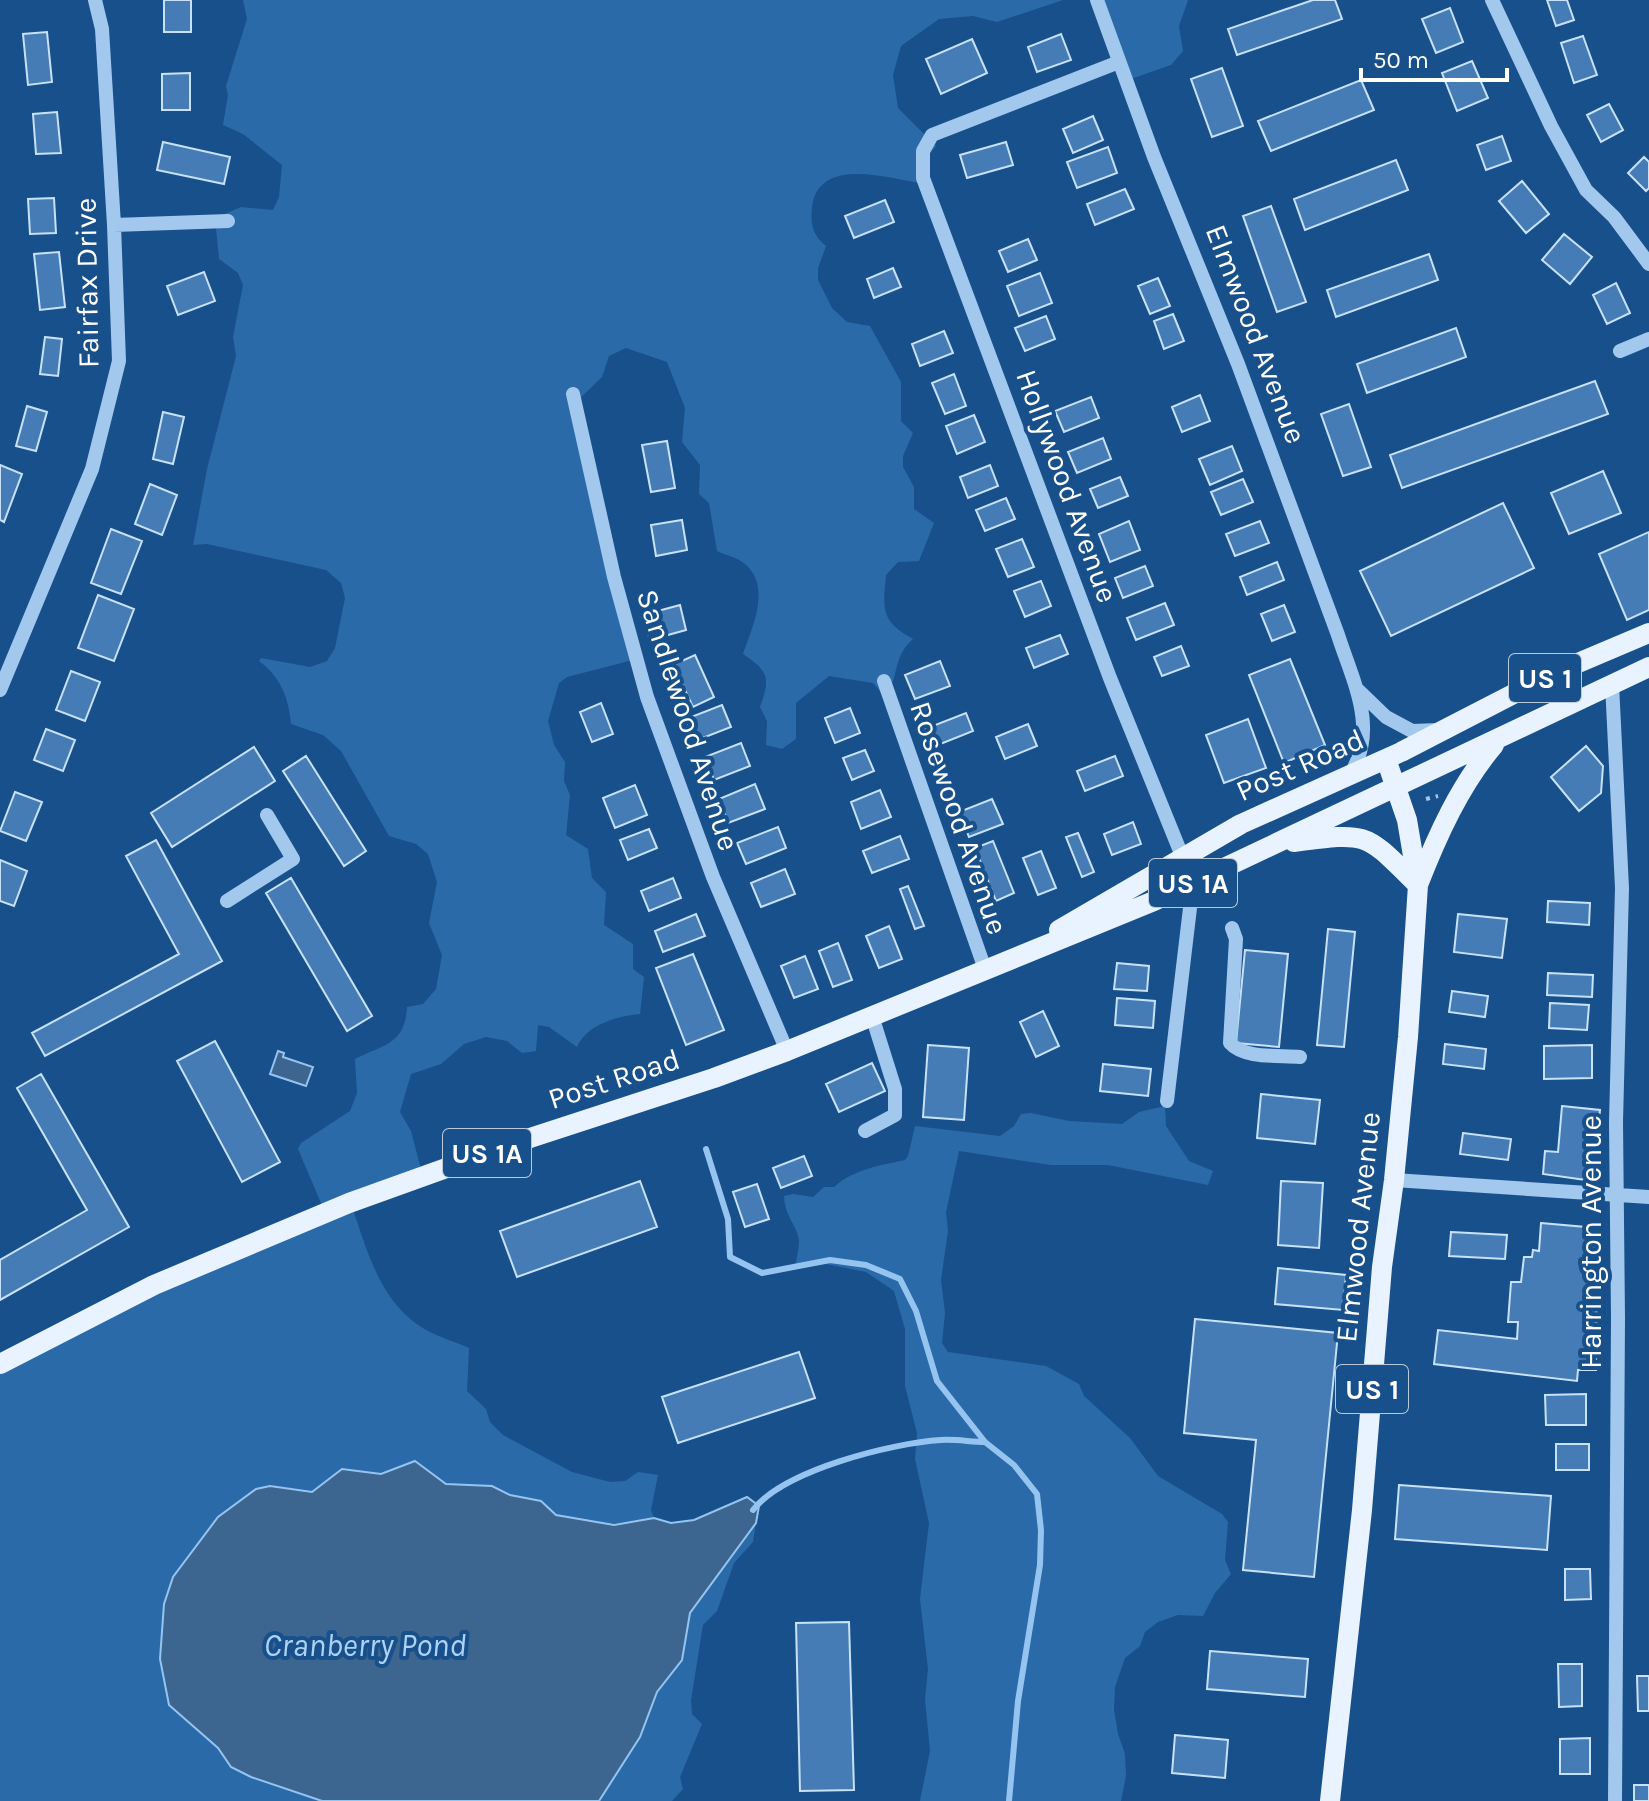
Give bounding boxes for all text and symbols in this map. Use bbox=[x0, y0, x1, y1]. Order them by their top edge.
scale bar bbox=[1361, 32, 1507, 82]
text: 50 m bbox=[1373, 46, 1429, 74]
street label: Fairfax Drive bbox=[68, 197, 106, 369]
street label: Elmwood Avenue bbox=[1198, 219, 1314, 449]
street label: Hollywood Avenue bbox=[1008, 365, 1126, 607]
street label: Sandlewood Avenue bbox=[629, 585, 747, 855]
road number: US 1 bbox=[1509, 654, 1581, 702]
street label: Rosewood Avenue bbox=[902, 697, 1016, 939]
street label: Post Road bbox=[1230, 721, 1370, 809]
road number: US 1A bbox=[1149, 859, 1237, 907]
street label: Post Road bbox=[544, 1041, 684, 1117]
street label: Elmwood Avenue bbox=[1328, 1110, 1388, 1344]
street label: Harrington Avenue bbox=[1573, 1115, 1609, 1369]
road number: US 1A bbox=[443, 1129, 531, 1177]
road number: US 1 bbox=[1336, 1365, 1408, 1413]
water label: Cranberry Pond bbox=[264, 1627, 466, 1664]

